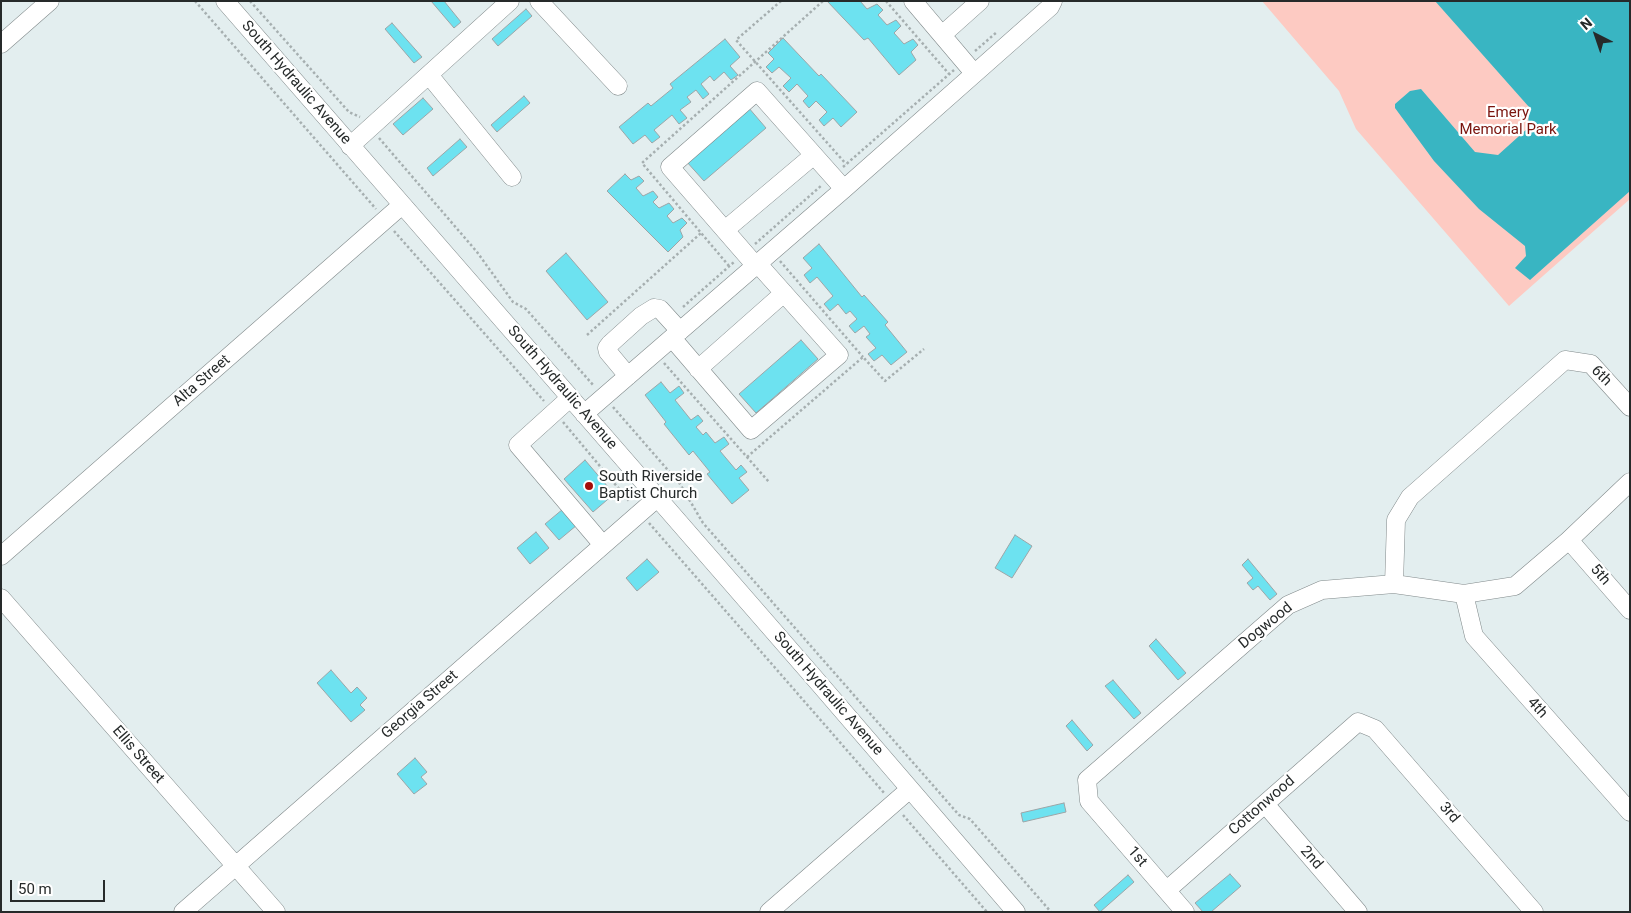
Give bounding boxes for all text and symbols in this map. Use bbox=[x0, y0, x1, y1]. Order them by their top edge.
north arrow bbox=[1571, 10, 1621, 60]
text: N bbox=[1577, 14, 1595, 33]
street label: South Hydraulic Avenue bbox=[237, 18, 355, 148]
park label: Emery Memorial Park bbox=[1459, 104, 1557, 139]
street label: South Hydraulic Avenue bbox=[503, 323, 621, 453]
street label: Alta Street bbox=[170, 351, 234, 411]
street label: 6th bbox=[1587, 362, 1615, 390]
place label: South Riverside Baptist Church bbox=[599, 468, 703, 503]
marker: South Riverside Baptist Church bbox=[583, 480, 595, 492]
street label: 5th bbox=[1586, 561, 1614, 589]
street label: Dogwood bbox=[1236, 599, 1296, 653]
street label: South Hydraulic Avenue bbox=[769, 629, 887, 759]
street label: Georgia Street bbox=[378, 667, 462, 743]
street label: 4th bbox=[1523, 694, 1551, 722]
street label: Ellis Street bbox=[108, 722, 168, 788]
street label: Cottonwood bbox=[1225, 772, 1299, 840]
street label: 3rd bbox=[1435, 799, 1463, 827]
street label: 1st bbox=[1123, 843, 1151, 871]
street label: 2nd bbox=[1296, 843, 1326, 873]
scale bar bbox=[12, 870, 108, 902]
text: 50 m bbox=[18, 880, 52, 898]

